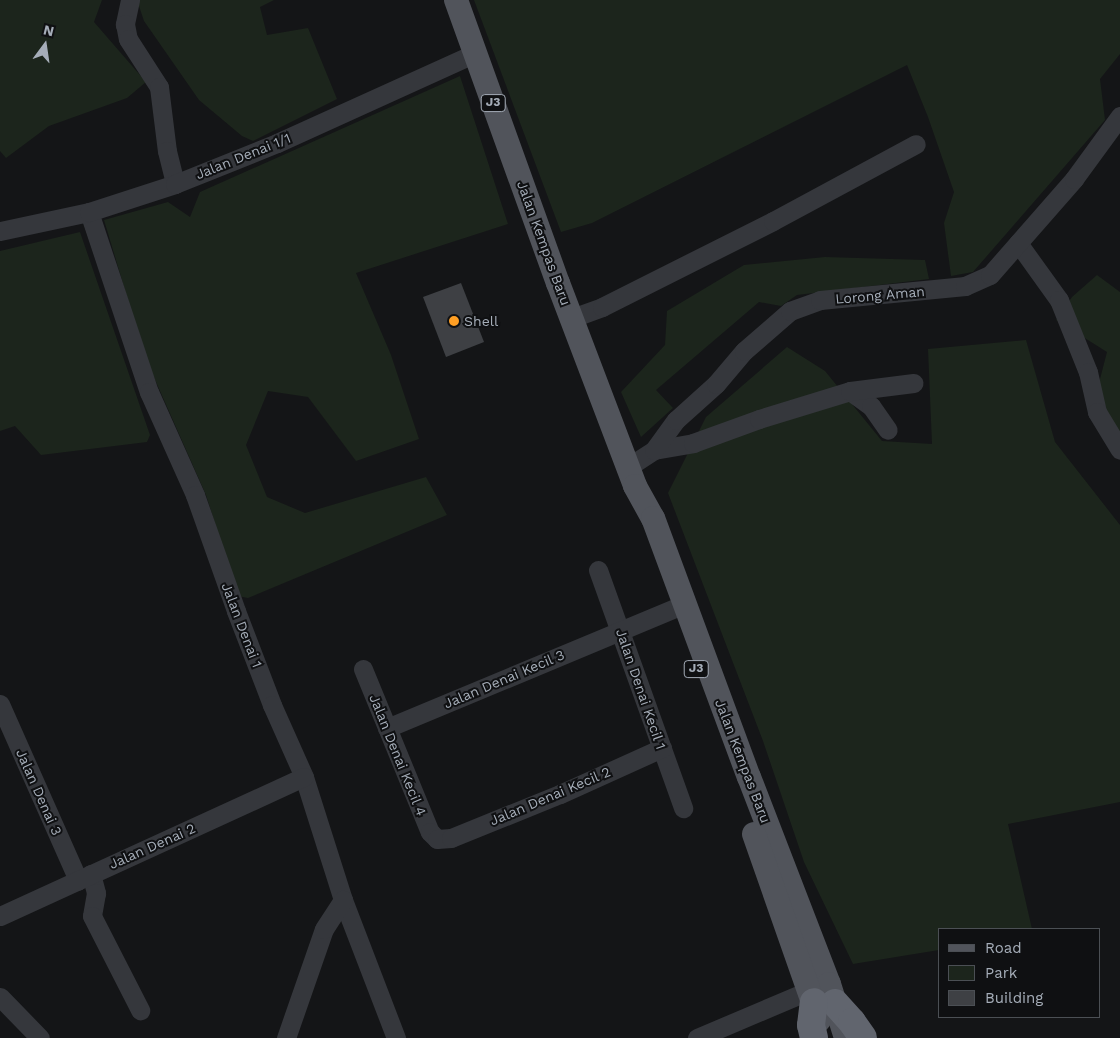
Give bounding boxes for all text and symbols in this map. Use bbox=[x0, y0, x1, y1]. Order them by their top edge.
north arrow bbox=[20, 20, 70, 70]
text: N bbox=[42, 21, 56, 39]
road number: J3 bbox=[480, 94, 506, 112]
street label: Jalan Denai 1/1 bbox=[193, 129, 293, 183]
street label: Jalan Kempas Baru bbox=[514, 178, 574, 308]
street label: Lorong Aman bbox=[834, 283, 926, 307]
place label: Shell bbox=[464, 313, 498, 329]
marker: Shell bbox=[448, 315, 460, 327]
street label: Jalan Denai 1 bbox=[218, 580, 266, 670]
street label: Jalan Denai Kecil 1 bbox=[612, 626, 670, 752]
street label: Jalan Denai Kecil 3 bbox=[441, 646, 567, 712]
road number: J3 bbox=[684, 660, 708, 679]
street label: Jalan Denai Kecil 4 bbox=[366, 691, 430, 819]
street label: Jalan Kempas Baru bbox=[712, 697, 774, 825]
street label: Jalan Denai 3 bbox=[12, 746, 66, 838]
street label: Jalan Denai Kecil 2 bbox=[487, 763, 613, 829]
street label: Jalan Denai 2 bbox=[106, 819, 198, 873]
legend bbox=[938, 928, 1100, 1018]
text: Road bbox=[985, 939, 1022, 957]
text: Park bbox=[985, 964, 1017, 982]
text: Building bbox=[985, 989, 1043, 1007]

